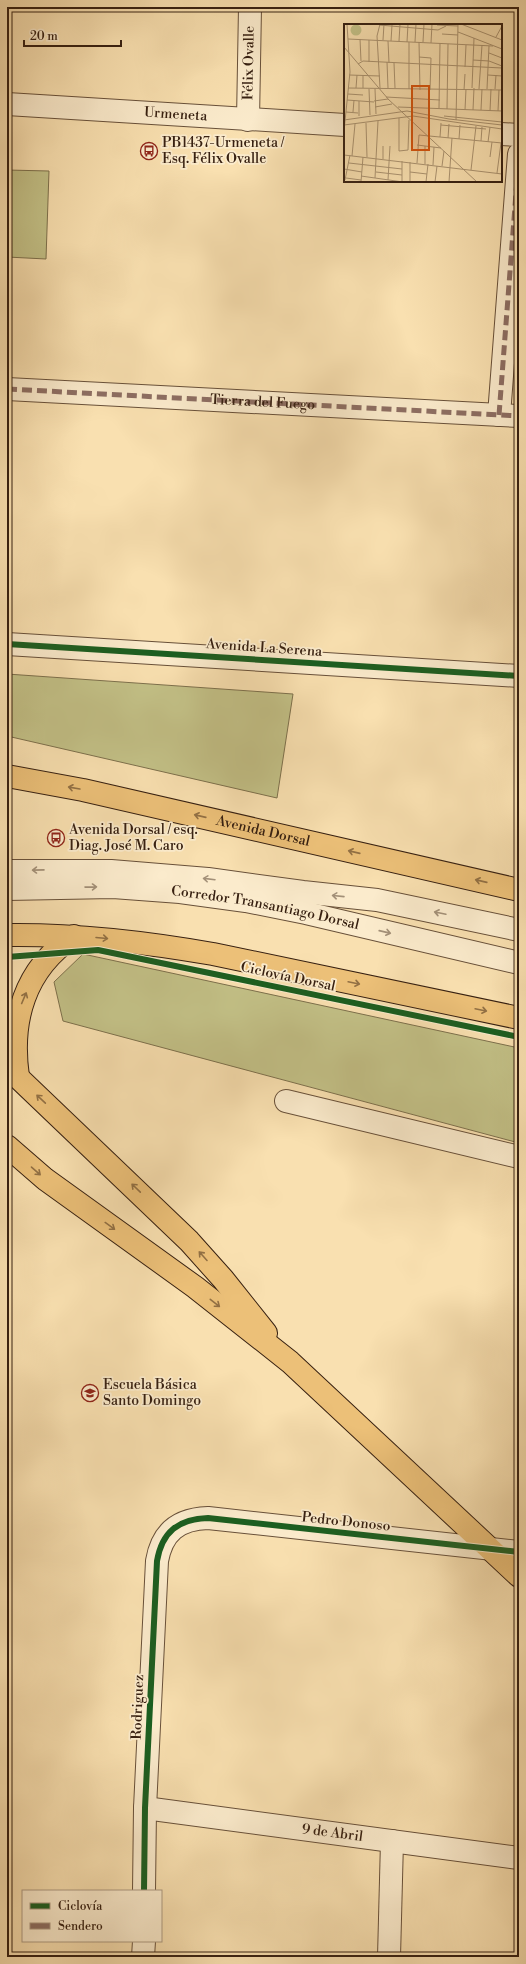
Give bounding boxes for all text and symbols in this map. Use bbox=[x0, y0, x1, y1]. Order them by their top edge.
scale bar bbox=[24, 22, 121, 48]
inset map bbox=[344, 24, 502, 182]
street label: Félix Ovalle bbox=[239, 26, 259, 100]
text: 20 m bbox=[30, 29, 58, 44]
street label: Urmeneta bbox=[143, 104, 209, 125]
place label: PB1437-Urmeneta / Esq. Félix Ovalle bbox=[162, 134, 285, 168]
bus stop icon: PB1437-Urmeneta / Esq. Félix Ovalle bbox=[139, 141, 159, 161]
street label: Tierra del Fuego bbox=[210, 391, 316, 414]
street label: Avenida La Serena bbox=[204, 635, 324, 661]
one-way arrow bbox=[67, 784, 80, 792]
one-way arrow bbox=[194, 812, 207, 820]
street label: Avenida Dorsal bbox=[213, 812, 312, 851]
place label: Avenida Dorsal / esq. Diag. José M. Caro bbox=[68, 821, 198, 855]
bus stop icon: Avenida Dorsal / esq. Diag. José M. Caro bbox=[46, 828, 66, 848]
one-way arrow bbox=[348, 848, 361, 855]
one-way arrow bbox=[32, 866, 45, 874]
one-way arrow bbox=[203, 875, 216, 883]
one-way arrow bbox=[475, 877, 488, 885]
street label: Corredor Transantiago Dorsal bbox=[171, 882, 361, 934]
one-way arrow bbox=[84, 883, 97, 891]
one-way arrow bbox=[332, 892, 345, 899]
one-way arrow bbox=[434, 908, 447, 916]
one-way arrow bbox=[378, 928, 391, 936]
one-way arrow bbox=[95, 935, 108, 942]
street label: Ciclovía Dorsal bbox=[239, 958, 337, 996]
one-way arrow bbox=[347, 980, 360, 988]
one-way arrow bbox=[21, 992, 29, 1004]
one-way arrow bbox=[474, 1006, 487, 1014]
one-way arrow bbox=[36, 1094, 46, 1104]
one-way arrow bbox=[31, 1167, 41, 1176]
one-way arrow bbox=[131, 1183, 141, 1193]
one-way arrow bbox=[104, 1222, 115, 1230]
one-way arrow bbox=[198, 1251, 207, 1261]
one-way arrow bbox=[209, 1299, 220, 1307]
place label: Escuela Básica Santo Domingo bbox=[103, 1376, 201, 1410]
school or university icon: Escuela Básica Santo Domingo bbox=[80, 1383, 100, 1403]
street label: Pedro Donoso bbox=[301, 1508, 391, 1536]
street label: Rodriguez bbox=[128, 1674, 148, 1740]
street label: 9 de Abril bbox=[301, 1820, 364, 1846]
legend bbox=[22, 1890, 162, 1942]
text: Ciclovía bbox=[58, 1899, 103, 1914]
text: Sendero bbox=[58, 1919, 103, 1934]

